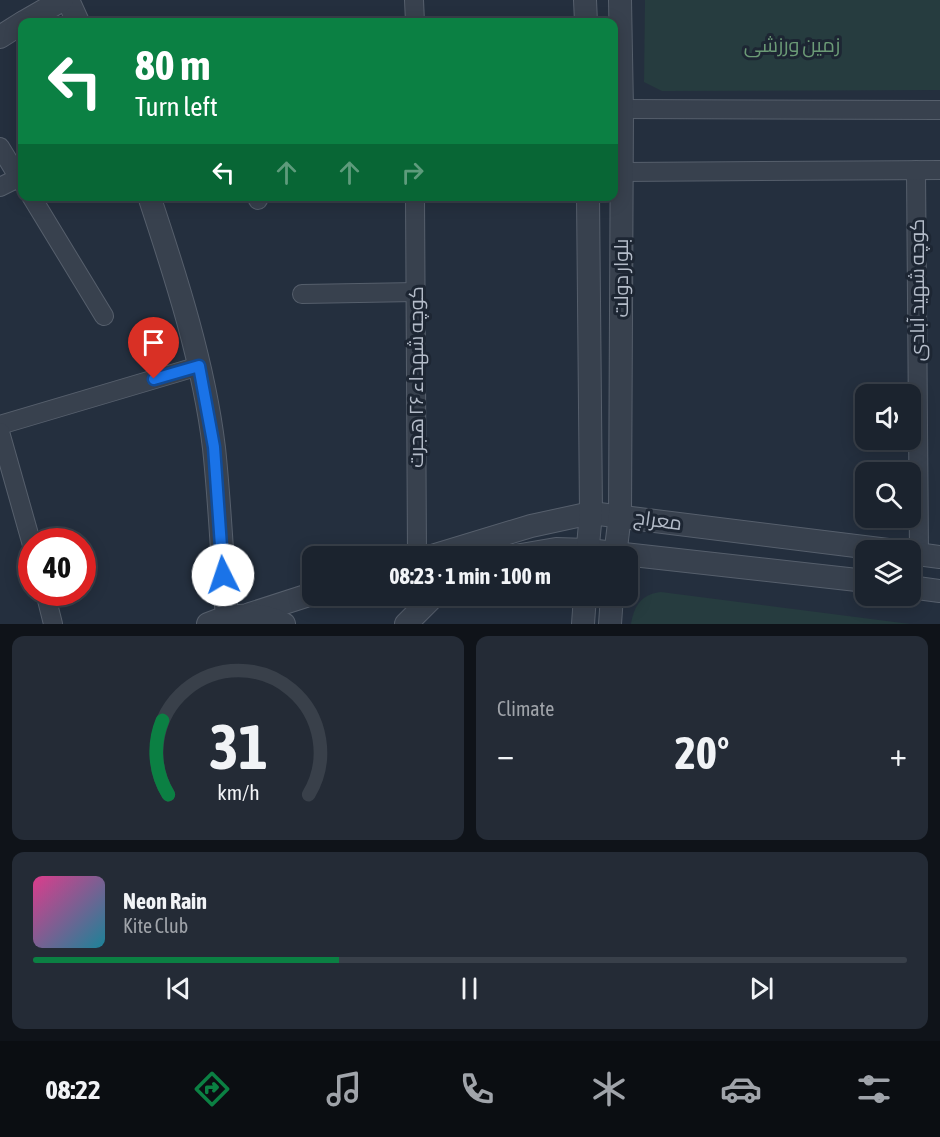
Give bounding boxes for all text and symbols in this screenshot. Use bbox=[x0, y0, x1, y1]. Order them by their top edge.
park label: زمین ورزشی bbox=[744, 33, 840, 58]
text: 80 m bbox=[135, 41, 210, 89]
icon: left bbox=[36, 42, 114, 120]
text: Turn left bbox=[135, 91, 218, 122]
icon: left bbox=[207, 156, 240, 189]
icon: ahead bbox=[270, 156, 303, 189]
icon: ahead bbox=[333, 156, 366, 189]
icon: right bbox=[396, 156, 429, 189]
street label: کوچه شهید آبادی bbox=[905, 219, 930, 361]
street label: بلوار دولت bbox=[609, 239, 633, 317]
street label: کوچه شهداء ۲۶ هجرت bbox=[404, 286, 429, 468]
pin bbox=[128, 317, 179, 379]
icon: arrive bbox=[137, 326, 170, 359]
map controls bbox=[855, 384, 921, 606]
button: sound bbox=[855, 384, 921, 450]
button: search bbox=[855, 462, 921, 528]
street label: معراج bbox=[632, 505, 684, 537]
speed limit sign: 40 bbox=[18, 528, 96, 606]
button: layers bbox=[855, 540, 921, 606]
position arrow bbox=[191, 543, 255, 607]
text: 08:23 · 1 min · 100 m bbox=[389, 563, 551, 589]
text: Climate bbox=[497, 697, 554, 720]
text: 31 bbox=[209, 711, 267, 782]
text: 20° bbox=[675, 727, 729, 779]
text: − bbox=[497, 735, 514, 773]
text: + bbox=[890, 735, 907, 773]
text: km/h bbox=[217, 780, 259, 805]
text: Neon Rain bbox=[123, 888, 207, 914]
text: Kite Club bbox=[123, 914, 188, 937]
icon: previous bbox=[162, 972, 195, 1005]
icon: pause bbox=[453, 972, 486, 1005]
icon: next bbox=[745, 972, 778, 1005]
icon: directions bbox=[191, 1068, 233, 1110]
icon: music bbox=[323, 1068, 365, 1110]
icon: phone bbox=[456, 1068, 498, 1110]
icon: climate bbox=[588, 1068, 630, 1110]
icon: car bbox=[720, 1068, 762, 1110]
icon: filters bbox=[853, 1068, 895, 1110]
text: 08:22 bbox=[45, 1074, 101, 1105]

